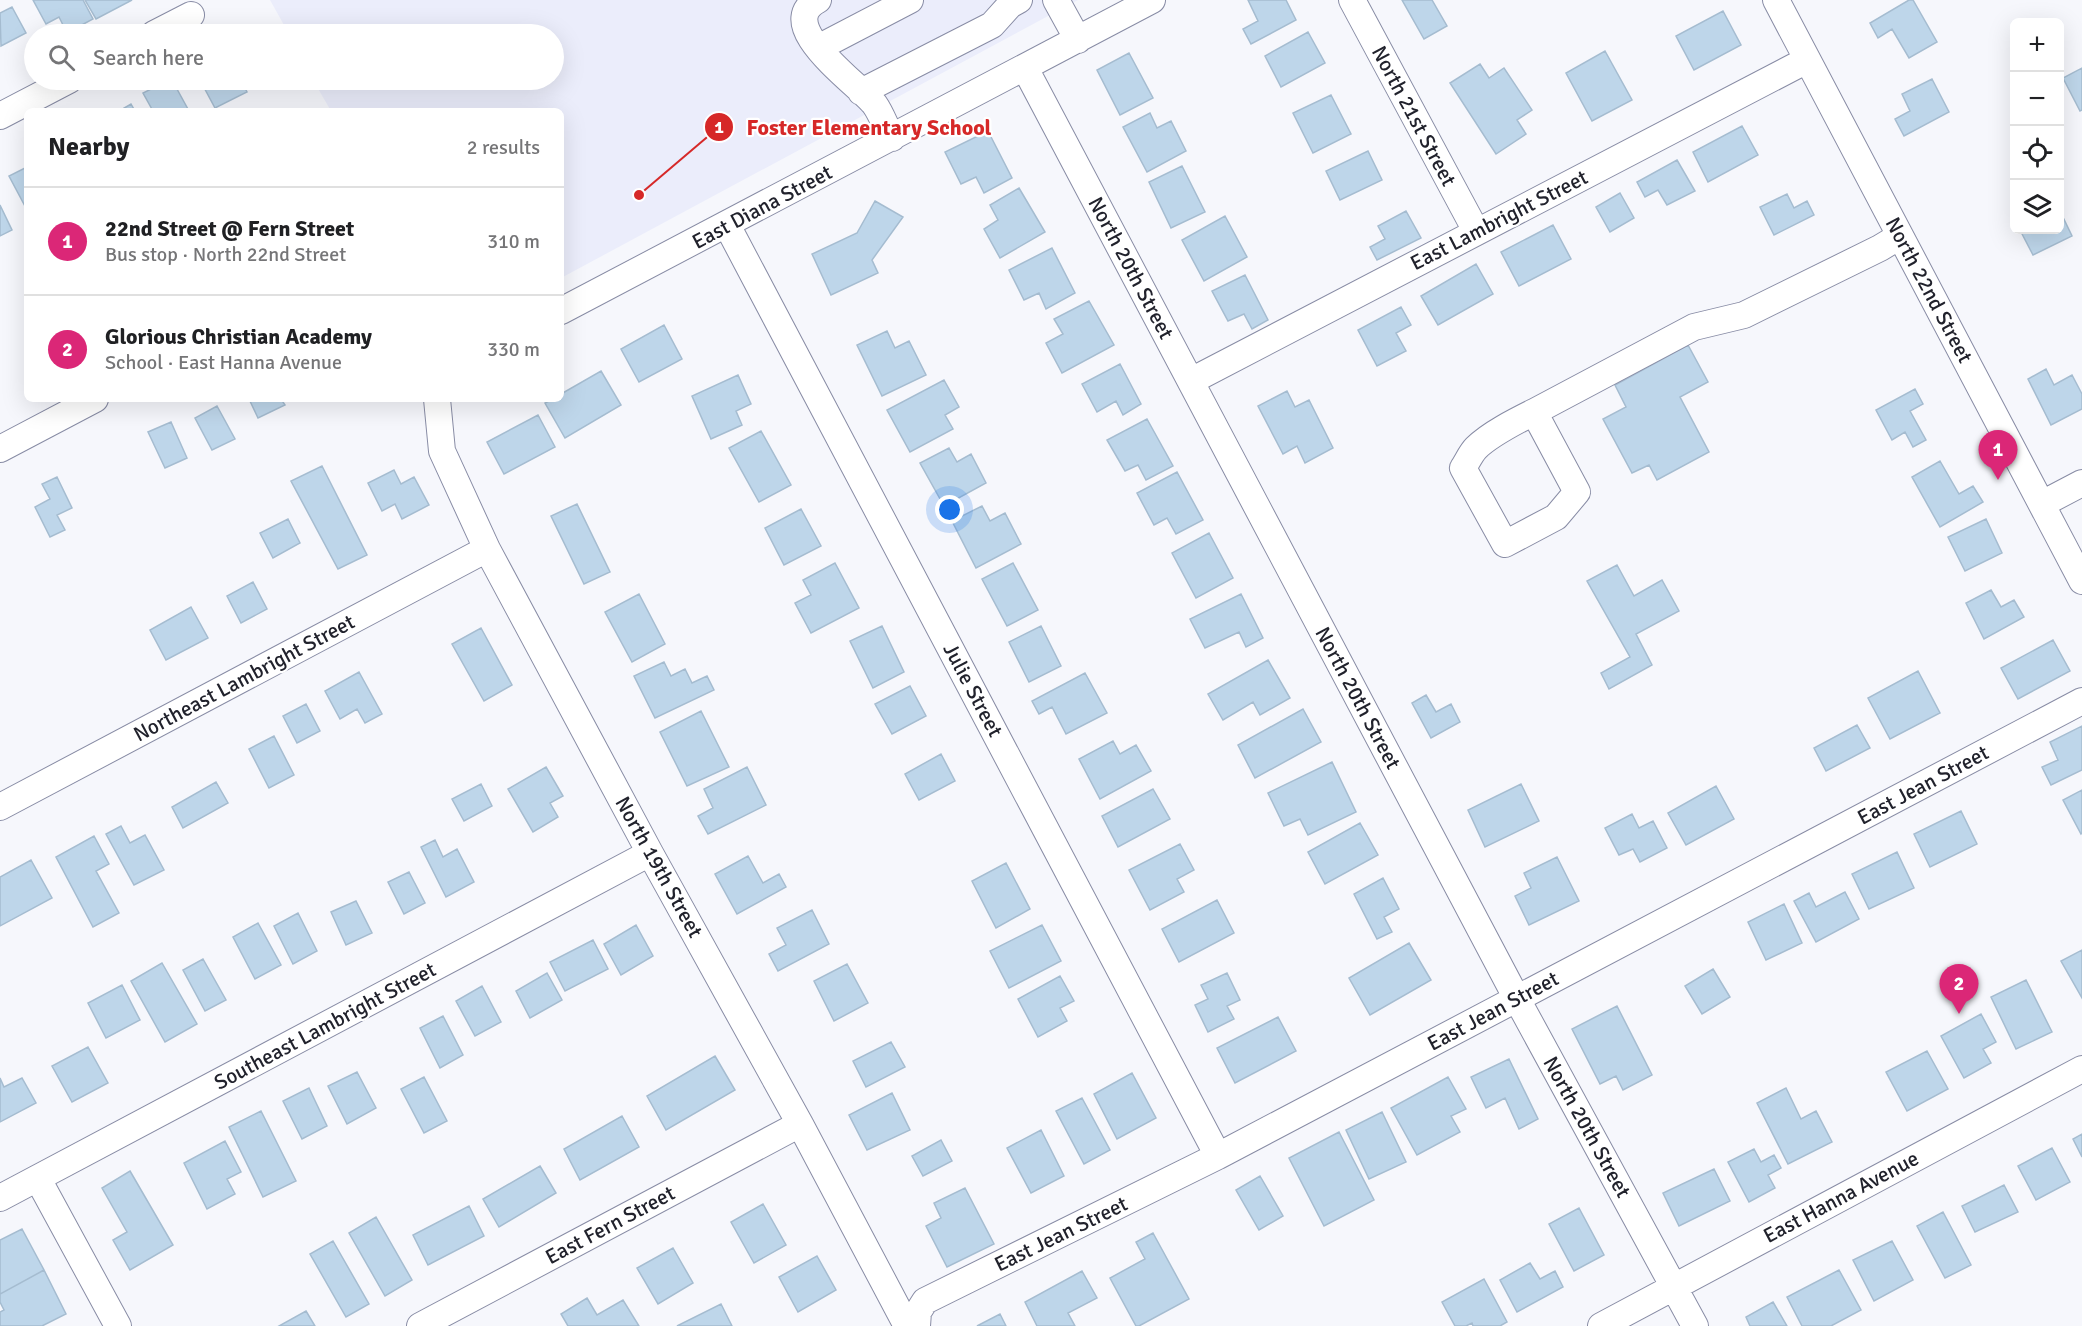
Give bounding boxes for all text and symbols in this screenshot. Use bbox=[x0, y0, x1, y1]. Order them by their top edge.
map controls bbox=[2010, 18, 2064, 234]
button: + bbox=[2010, 18, 2064, 72]
search box bbox=[24, 24, 564, 90]
icon: search bbox=[45, 41, 78, 74]
street label: North 21st Street bbox=[1366, 41, 1462, 191]
text: Search here bbox=[93, 44, 204, 71]
button: − bbox=[2010, 72, 2064, 126]
callout: Foster Elementary School bbox=[704, 107, 1003, 147]
text: Foster Elementary School bbox=[746, 114, 992, 141]
text: 1 bbox=[714, 116, 724, 138]
button: locate bbox=[2010, 126, 2064, 180]
text: Nearby bbox=[48, 131, 129, 163]
text: 2 results bbox=[467, 135, 540, 160]
street label: East Diana Street bbox=[688, 159, 836, 255]
street label: East Lambright Street bbox=[1406, 164, 1592, 276]
button: layers bbox=[2010, 180, 2064, 234]
street label: North 20th Street bbox=[1083, 192, 1179, 344]
street label: North 22nd Street bbox=[1880, 213, 1978, 367]
text: 22nd Street @ Fern Street bbox=[105, 215, 354, 242]
text: 1 bbox=[62, 229, 73, 254]
text: 310 m bbox=[487, 229, 540, 254]
text: Bus stop · North 22nd Street bbox=[105, 242, 346, 267]
text: Glorious Christian Academy bbox=[105, 323, 372, 350]
text: 2 bbox=[62, 337, 73, 362]
text: 330 m bbox=[487, 337, 540, 362]
text: School · East Hanna Avenue bbox=[105, 350, 342, 375]
pin: 1 bbox=[1978, 430, 2018, 480]
your location bbox=[935, 495, 964, 524]
street label: Northeast Lambright Street bbox=[129, 609, 359, 747]
street label: North 20th Street bbox=[1310, 622, 1406, 774]
street label: Julie Street bbox=[937, 639, 1009, 741]
street label: East Jean Street bbox=[1853, 740, 1993, 830]
street label: North 19th Street bbox=[609, 792, 709, 942]
street label: Southeast Lambright Street bbox=[210, 956, 440, 1096]
pin: 2 bbox=[1940, 964, 1978, 1014]
street label: East Jean Street bbox=[1423, 966, 1563, 1056]
street label: North 20th Street bbox=[1537, 1052, 1637, 1202]
street label: East Hanna Avenue bbox=[1759, 1145, 1923, 1249]
street label: East Fern Street bbox=[541, 1180, 679, 1270]
street label: East Jean Street bbox=[990, 1191, 1132, 1277]

